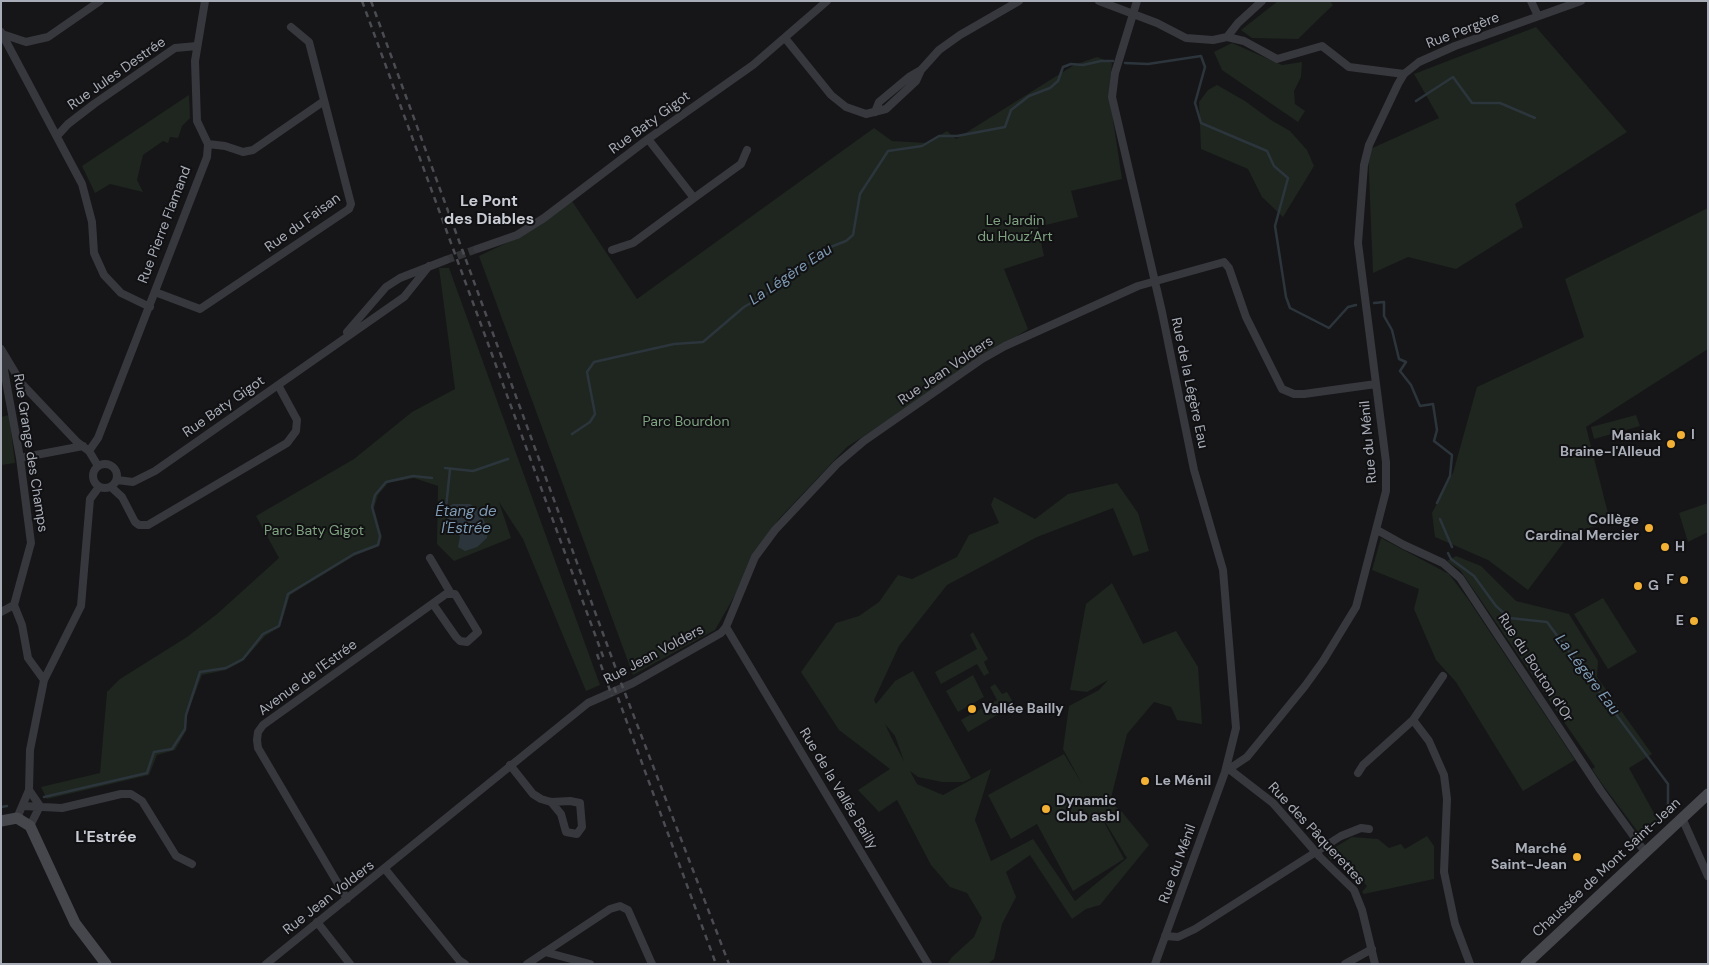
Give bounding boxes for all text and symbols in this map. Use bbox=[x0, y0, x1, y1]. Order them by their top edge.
street label: Rue Pergère bbox=[1424, 9, 1502, 53]
street label: Rue Jules Destrée bbox=[65, 34, 169, 114]
street label: Rue Baty Gigot bbox=[606, 88, 694, 158]
street label: Rue Pierre Flamand bbox=[135, 164, 195, 286]
street label: Rue du Faisan bbox=[262, 190, 344, 256]
district label: Le Pont des Diables bbox=[444, 192, 534, 230]
park label: Le Jardin du Houz’Art bbox=[977, 213, 1053, 246]
water label: La Légère Eau bbox=[746, 241, 836, 309]
street label: Rue de la Légère Eau bbox=[1167, 316, 1211, 450]
street label: Rue Jean Volders bbox=[895, 333, 997, 409]
street label: Rue Grange des Champs bbox=[9, 373, 51, 533]
street label: Rue Baty Gigot bbox=[180, 373, 268, 441]
street label: Rue du Ménil bbox=[1357, 400, 1381, 484]
park label: Parc Bourdon bbox=[643, 414, 729, 430]
place label: I bbox=[1691, 427, 1695, 443]
place label: Maniak Braine-l'Alleud bbox=[1560, 428, 1661, 461]
marker: I bbox=[1675, 429, 1687, 441]
marker: Maniak Braine-l'Alleud bbox=[1665, 438, 1677, 450]
water label: Étang de l'Estrée bbox=[435, 503, 497, 538]
place label: Collège Cardinal Mercier bbox=[1525, 512, 1639, 544]
marker: Collège Cardinal Mercier bbox=[1643, 522, 1655, 534]
park label: Parc Baty Gigot bbox=[264, 523, 364, 539]
place label: H bbox=[1675, 539, 1685, 555]
marker: H bbox=[1659, 541, 1671, 553]
place label: F bbox=[1666, 572, 1674, 588]
marker: F bbox=[1678, 574, 1690, 586]
place label: G bbox=[1648, 578, 1659, 594]
marker: G bbox=[1632, 580, 1644, 592]
street label: Rue du Bouton d'Or bbox=[1494, 611, 1576, 725]
place label: E bbox=[1676, 613, 1684, 629]
marker: E bbox=[1688, 615, 1700, 627]
street label: Rue Jean Volders bbox=[601, 621, 707, 689]
water label: La Légère Eau bbox=[1551, 631, 1623, 719]
street label: Avenue de l'Estrée bbox=[255, 637, 361, 719]
place label: Vallée Bailly bbox=[982, 701, 1064, 717]
marker: Vallée Bailly bbox=[966, 703, 978, 715]
street label: Rue de la Vallée Bailly bbox=[795, 725, 881, 853]
place label: Le Ménil bbox=[1155, 773, 1211, 789]
marker: Le Ménil bbox=[1139, 775, 1151, 787]
street label: Rue des Pâquerettes bbox=[1264, 779, 1368, 889]
place label: Dynamic Club asbl bbox=[1056, 793, 1120, 826]
street label: Chaussée de Mont Saint-Jean bbox=[1530, 795, 1684, 941]
marker: Dynamic Club asbl bbox=[1040, 803, 1052, 815]
street label: Rue du Ménil bbox=[1156, 822, 1200, 906]
district label: L'Estrée bbox=[75, 828, 137, 848]
place label: Marché Saint-Jean bbox=[1491, 841, 1567, 874]
marker: Marché Saint-Jean bbox=[1571, 851, 1583, 863]
street label: Rue Jean Volders bbox=[280, 857, 378, 939]

